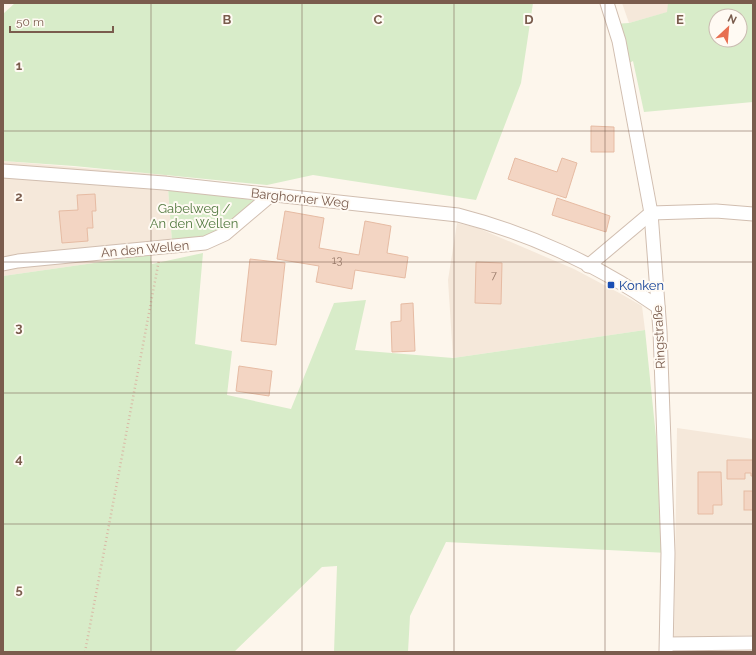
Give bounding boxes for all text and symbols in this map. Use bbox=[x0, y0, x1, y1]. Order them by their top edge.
scale bar bbox=[10, 8, 113, 34]
north arrow bbox=[708, 8, 748, 48]
text: B bbox=[223, 12, 232, 27]
text: C bbox=[374, 12, 383, 27]
text: D bbox=[524, 12, 534, 27]
text: E bbox=[676, 12, 684, 27]
text: N bbox=[726, 12, 739, 27]
text: 50 m bbox=[16, 15, 44, 29]
text: 1 bbox=[16, 58, 23, 73]
street label: Barghorner Weg bbox=[250, 185, 350, 211]
text: 2 bbox=[15, 189, 23, 204]
park label: Gabelweg / An den Wellen bbox=[150, 201, 238, 231]
street label: An den Wellen bbox=[100, 238, 190, 260]
house number: 13 bbox=[332, 254, 342, 267]
house number: 7 bbox=[491, 269, 497, 282]
place label: Konken bbox=[619, 278, 664, 293]
marker: Konken bbox=[606, 280, 616, 290]
street label: Ringstraße bbox=[650, 304, 668, 369]
text: 3 bbox=[15, 320, 23, 335]
text: 4 bbox=[15, 451, 23, 466]
text: 5 bbox=[15, 582, 23, 597]

